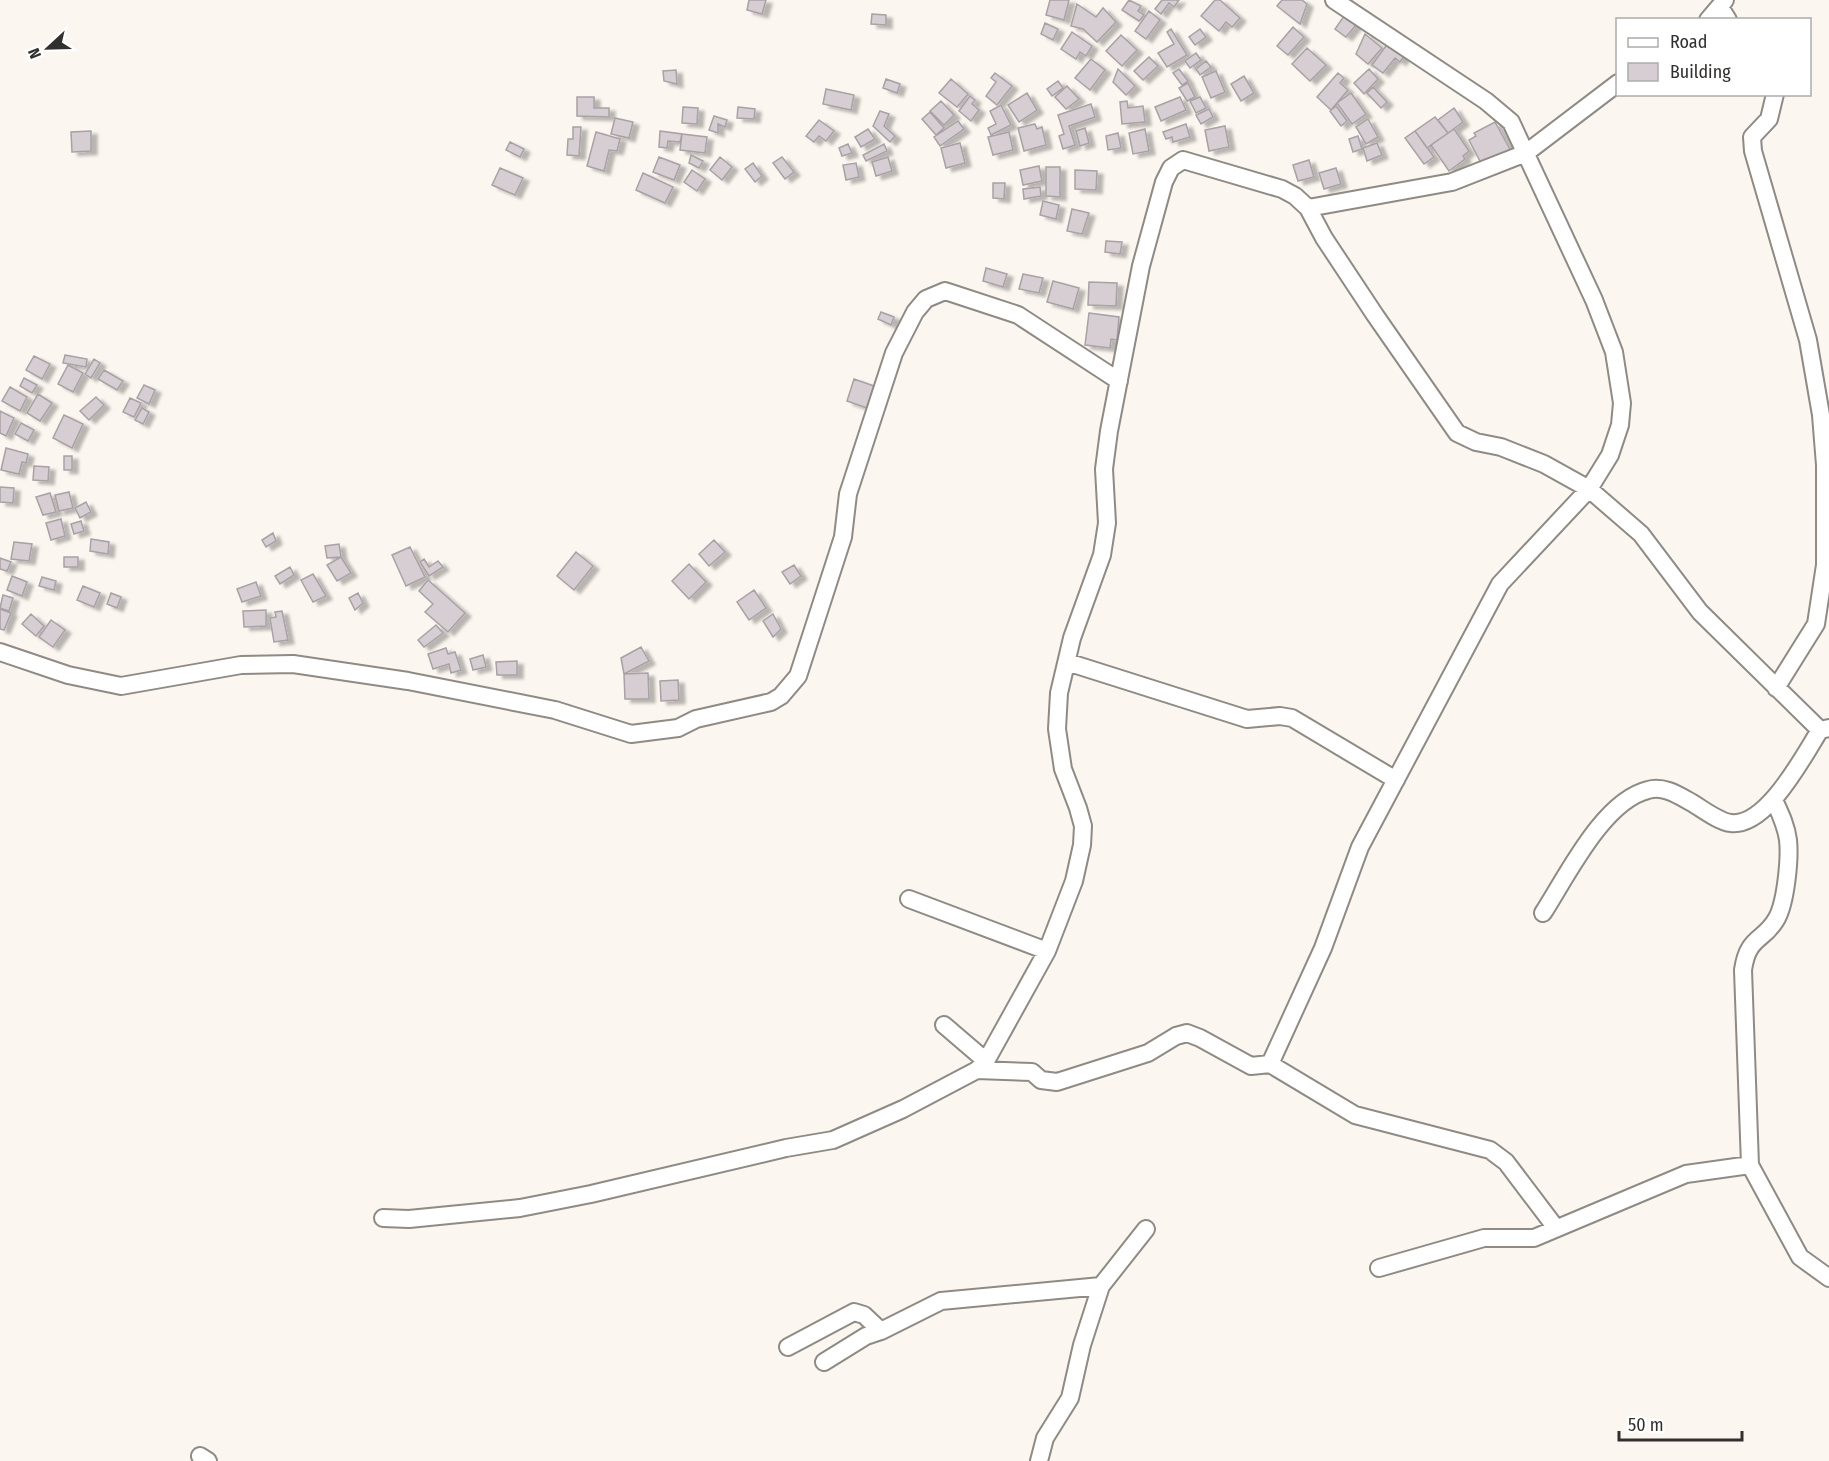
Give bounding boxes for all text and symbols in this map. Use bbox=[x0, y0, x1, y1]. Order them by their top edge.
north arrow bbox=[18, 18, 78, 78]
legend bbox=[1616, 18, 1811, 96]
text: Road bbox=[1670, 31, 1707, 53]
text: N bbox=[24, 45, 45, 61]
text: Building bbox=[1670, 61, 1731, 83]
scale bar bbox=[1619, 1404, 1742, 1442]
text: 50 m bbox=[1628, 1414, 1664, 1436]

